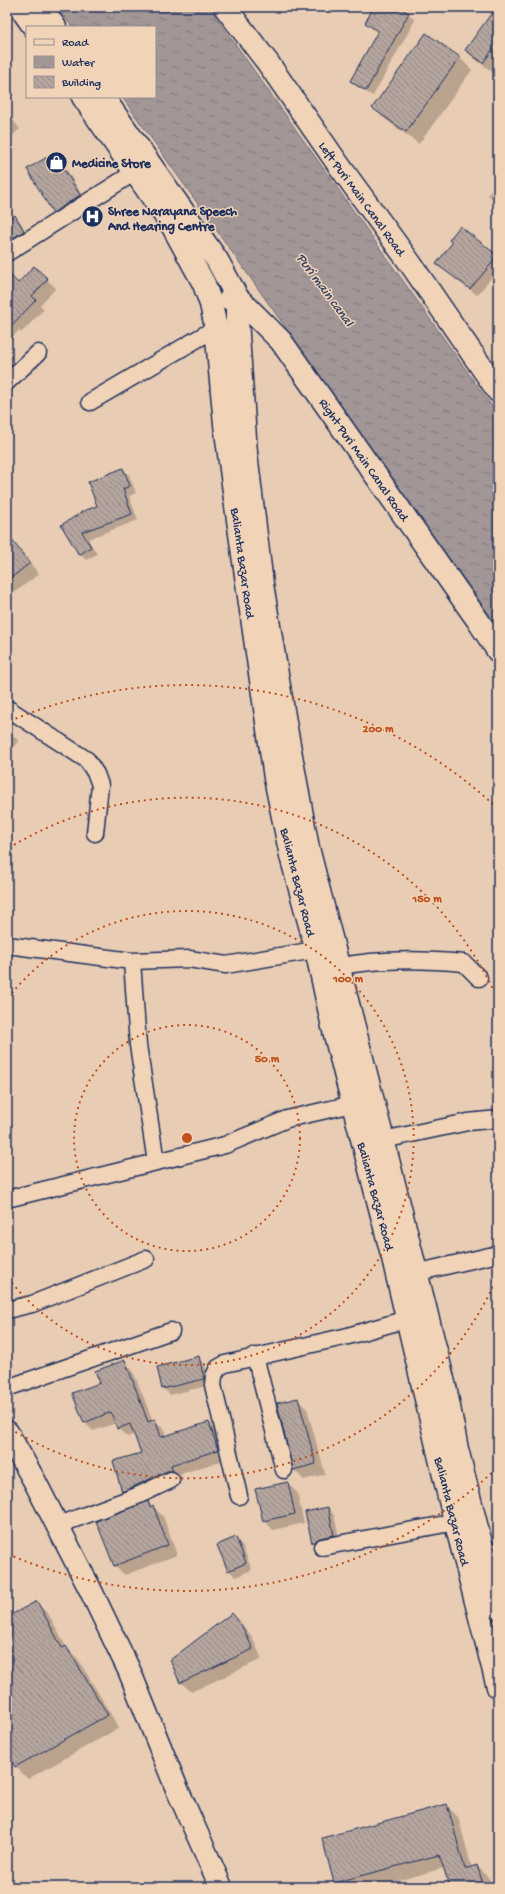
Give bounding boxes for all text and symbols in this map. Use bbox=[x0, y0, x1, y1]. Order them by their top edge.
legend bbox=[26, 26, 156, 98]
text: Road bbox=[62, 37, 89, 51]
text: Water bbox=[62, 57, 96, 71]
text: Building bbox=[61, 77, 101, 91]
street label: Left Puri Main Canal Road bbox=[314, 139, 408, 261]
shop icon: Medicine Store bbox=[43, 149, 69, 175]
place label: Medicine Store bbox=[72, 157, 152, 172]
hospital icon: Shree Narayana Speech And Hearing Centre bbox=[80, 204, 106, 230]
place label: Shree Narayana Speech And Hearing Centre bbox=[107, 205, 237, 235]
water label: Puri main canal bbox=[292, 251, 357, 331]
street label: Right Puri Main Canal Road bbox=[315, 396, 412, 526]
street label: Balianta Bazar Road bbox=[226, 506, 257, 621]
text: 200 m bbox=[363, 723, 394, 737]
street label: Balianta Bazar Road bbox=[276, 826, 318, 940]
text: 150 m bbox=[411, 893, 442, 907]
text: 100 m bbox=[332, 973, 363, 987]
text: 50 m bbox=[255, 1053, 280, 1067]
centre of rings bbox=[180, 1131, 194, 1145]
street label: Balianta Bazar Road bbox=[353, 1140, 397, 1254]
street label: Balianta Bazar Road bbox=[430, 1455, 472, 1569]

